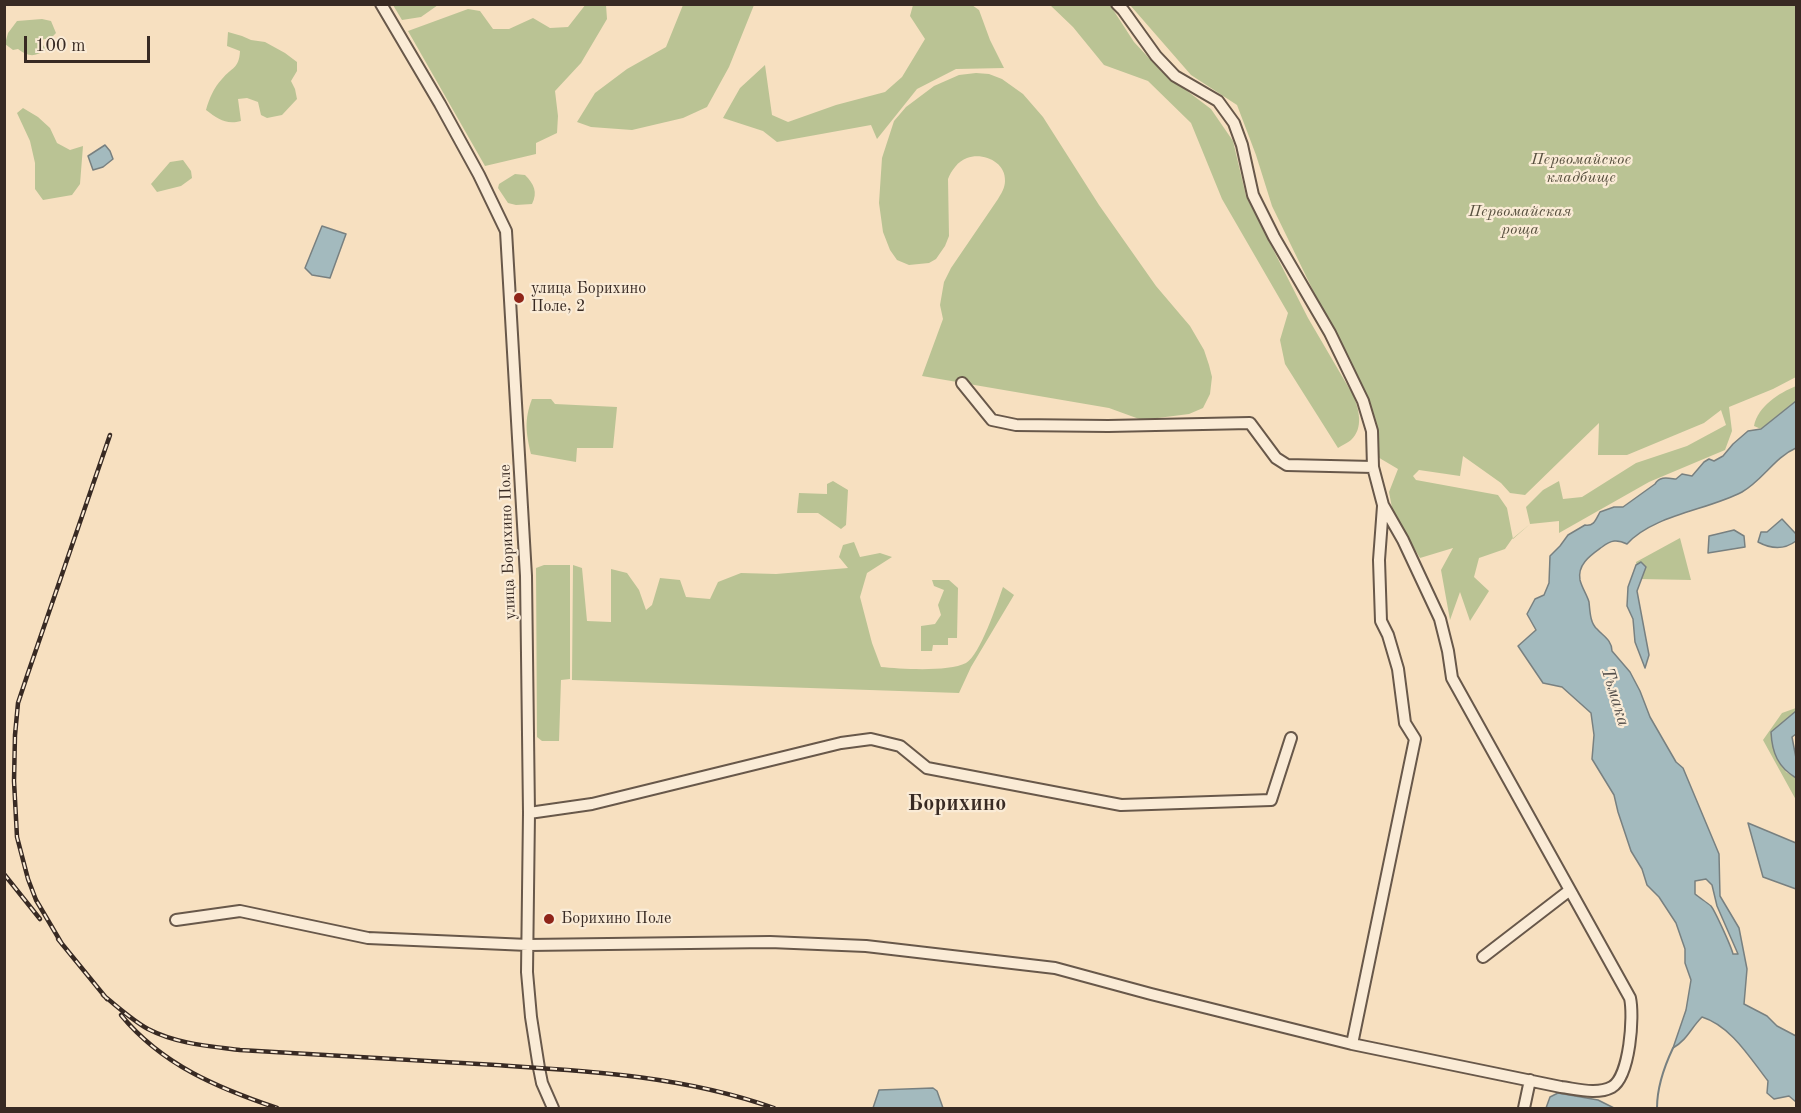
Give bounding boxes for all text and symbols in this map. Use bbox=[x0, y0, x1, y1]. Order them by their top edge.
scale bar bbox=[27, 24, 153, 62]
text: 100 m bbox=[35, 37, 86, 55]
park label: Первомайское кладбище bbox=[1531, 150, 1631, 188]
park label: Первомайская роща bbox=[1468, 202, 1572, 240]
place label: улица Борихино Поле, 2 bbox=[531, 279, 646, 317]
marker: улица Борихино Поле, 2 bbox=[512, 291, 526, 305]
street label: улица Борихино Поле bbox=[496, 464, 520, 620]
water label: Тьмака bbox=[1596, 665, 1634, 729]
district label: Борихино bbox=[908, 791, 1006, 817]
place label: Борихино Поле bbox=[561, 909, 671, 929]
marker: Борихино Поле bbox=[542, 912, 556, 926]

